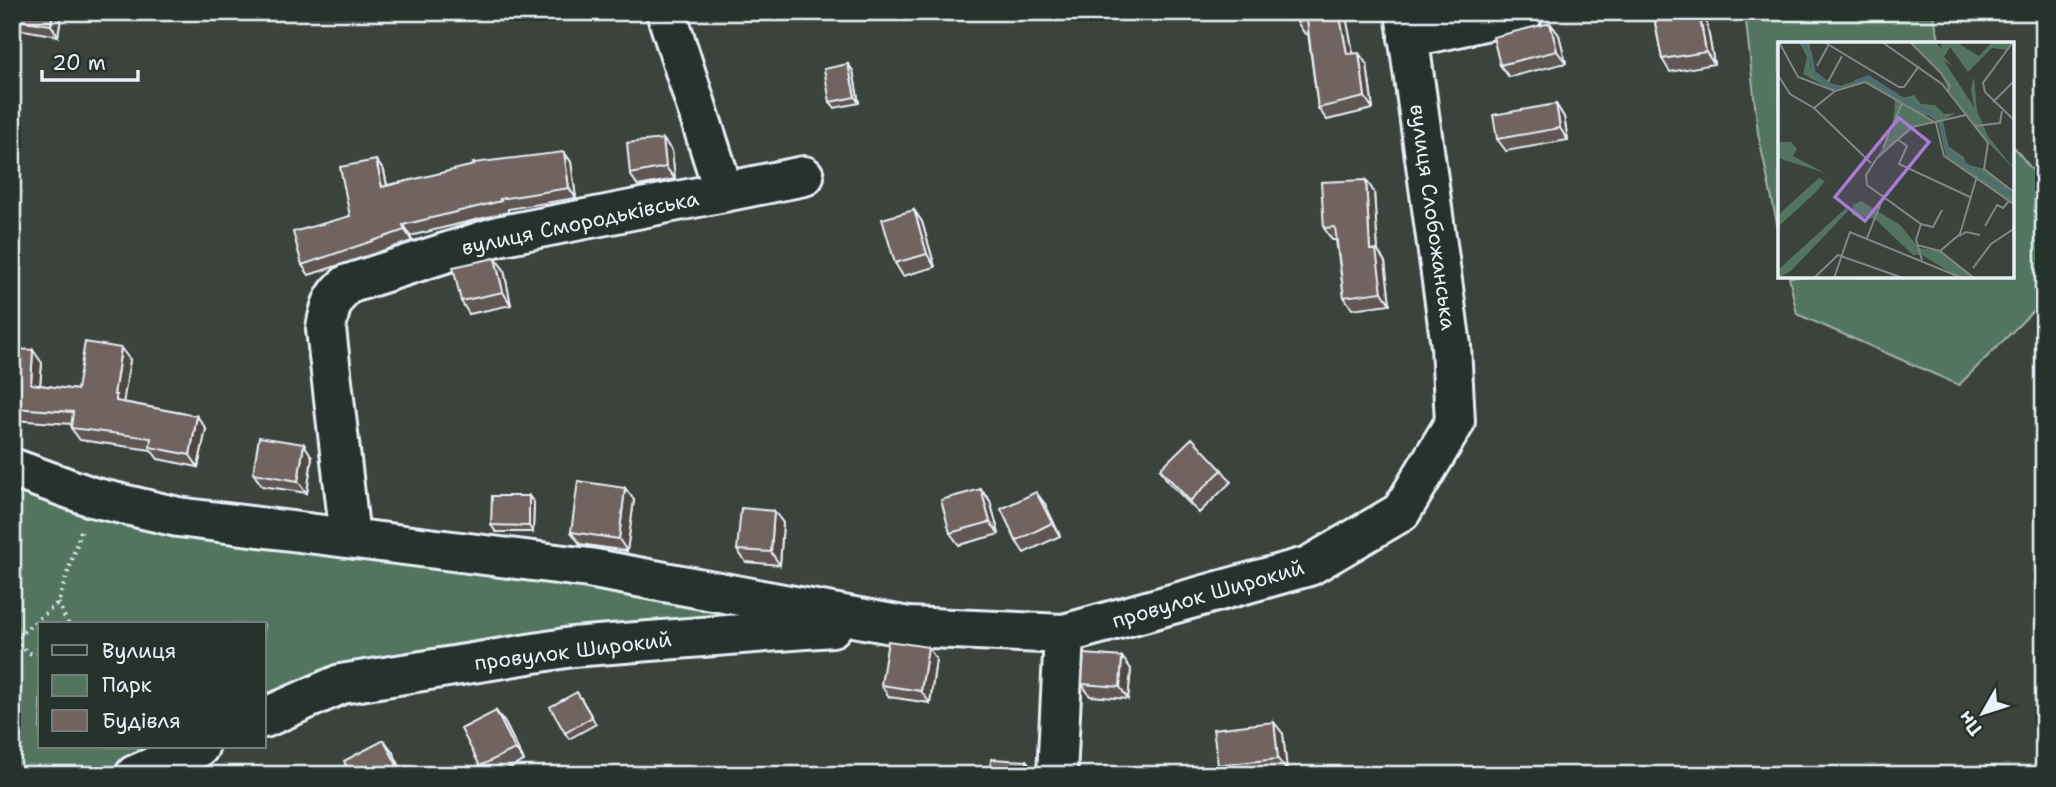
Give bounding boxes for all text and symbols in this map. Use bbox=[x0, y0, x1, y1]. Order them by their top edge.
scale bar bbox=[42, 38, 138, 82]
inset map bbox=[1778, 42, 2014, 278]
text: 20 m bbox=[52, 49, 106, 77]
street label: вулиця Слобожанська bbox=[1403, 102, 1463, 332]
street label: вулиця Смородьківська bbox=[459, 184, 701, 262]
street label: провулок Широкий bbox=[1109, 553, 1308, 635]
legend bbox=[38, 622, 266, 748]
street label: провулок Широкий bbox=[473, 625, 674, 677]
text: Вулиця bbox=[102, 637, 176, 665]
text: Парк bbox=[102, 671, 152, 699]
north arrow bbox=[1948, 678, 2018, 748]
text: Пн bbox=[1953, 706, 1988, 741]
text: Будівля bbox=[102, 707, 181, 735]

